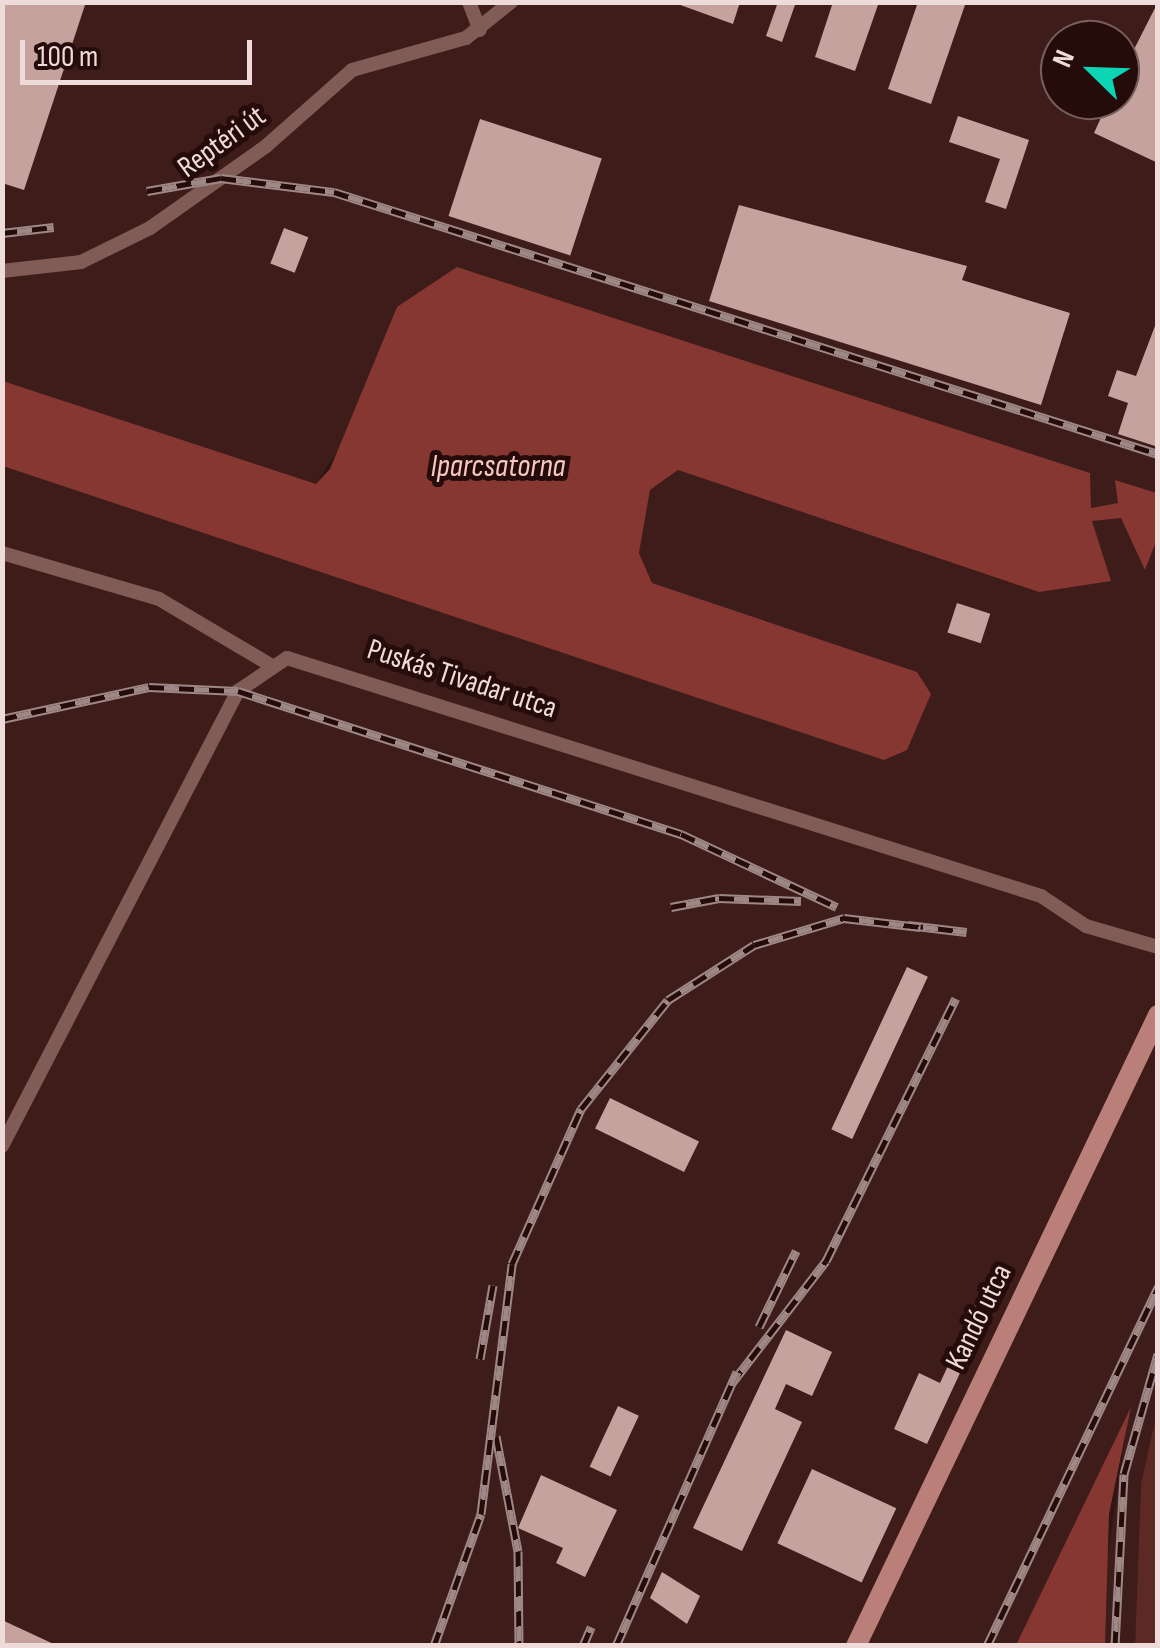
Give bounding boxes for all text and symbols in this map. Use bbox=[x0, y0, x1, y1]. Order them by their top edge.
scale bar bbox=[25, 20, 258, 82]
north arrow bbox=[1040, 20, 1140, 120]
text: 100 m bbox=[37, 39, 98, 75]
text: N bbox=[1046, 46, 1082, 72]
street label: Reptéri út bbox=[171, 98, 273, 186]
water label: Iparcsatorna bbox=[430, 448, 566, 486]
street label: Puskás Tivadar utca bbox=[363, 631, 561, 727]
street label: Kandó utca bbox=[938, 1259, 1020, 1375]

